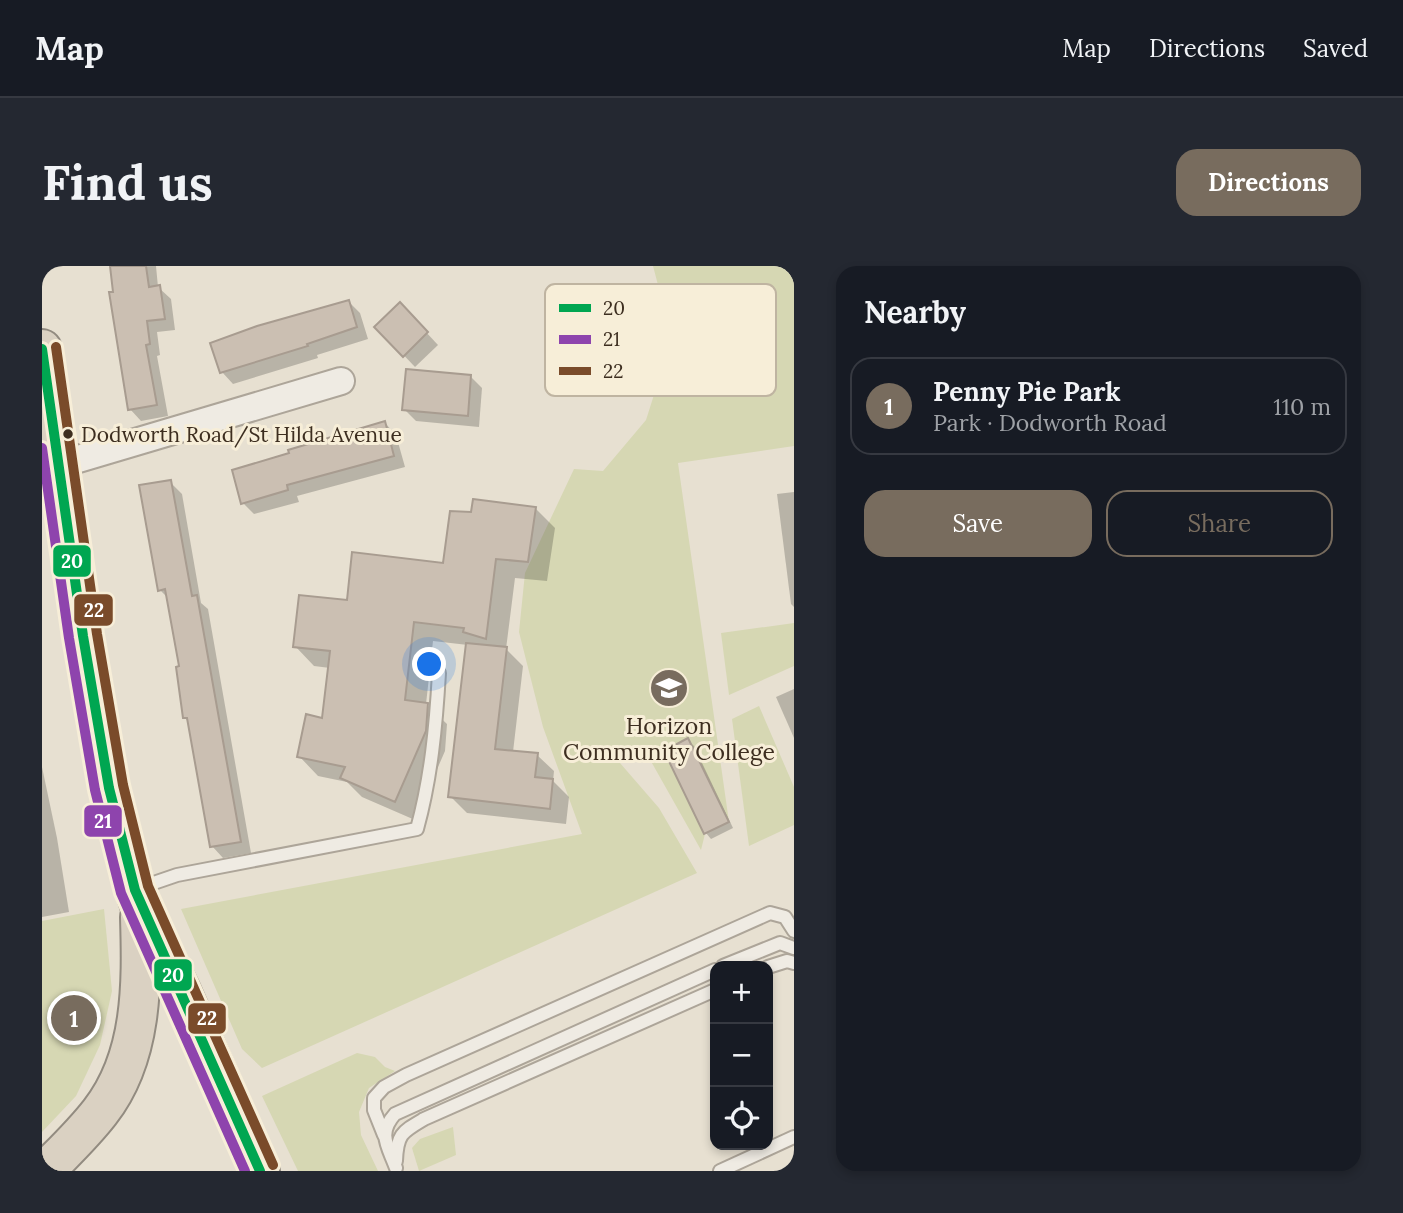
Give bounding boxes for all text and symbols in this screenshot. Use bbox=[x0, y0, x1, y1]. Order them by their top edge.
text: Map bbox=[35, 27, 104, 69]
text: Map bbox=[1062, 33, 1111, 64]
text: Directions bbox=[1149, 33, 1265, 64]
text: Saved bbox=[1303, 33, 1368, 64]
button: Directions bbox=[1176, 149, 1361, 216]
text: Find us bbox=[42, 151, 213, 213]
legend bbox=[545, 284, 776, 396]
text: Nearby bbox=[864, 293, 966, 331]
text: 20 bbox=[603, 296, 625, 320]
text: 21 bbox=[603, 327, 620, 351]
text: 22 bbox=[603, 359, 623, 383]
text: Penny Pie Park bbox=[933, 375, 1121, 408]
text: 1 bbox=[884, 392, 894, 421]
text: 110 m bbox=[1273, 392, 1331, 421]
text: Park · Dodworth Road bbox=[933, 408, 1167, 437]
place label: Dodworth Road/St Hilda Avenue bbox=[81, 421, 402, 448]
marker: Dodworth Road/St Hilda Avenue bbox=[61, 427, 75, 441]
button: Save bbox=[864, 490, 1092, 557]
button: Share bbox=[1106, 490, 1333, 557]
line badge: 20 bbox=[52, 544, 92, 578]
text: 20 bbox=[61, 549, 83, 573]
line badge: 22 bbox=[73, 593, 114, 627]
text: 22 bbox=[84, 598, 104, 622]
your location bbox=[412, 647, 446, 681]
school or university icon: Horizon Community College bbox=[648, 667, 690, 709]
place label: Horizon Community College bbox=[563, 711, 775, 766]
line badge: 21 bbox=[83, 804, 123, 838]
text: 21 bbox=[94, 809, 112, 833]
line badge: 20 bbox=[153, 958, 193, 992]
map controls bbox=[710, 961, 773, 1150]
button: + bbox=[710, 961, 773, 1024]
text: 20 bbox=[162, 963, 184, 987]
pin: 1 bbox=[51, 992, 97, 1044]
line badge: 22 bbox=[187, 1002, 227, 1035]
text: 22 bbox=[197, 1006, 217, 1030]
button: − bbox=[710, 1024, 773, 1087]
button: locate bbox=[710, 1087, 773, 1150]

